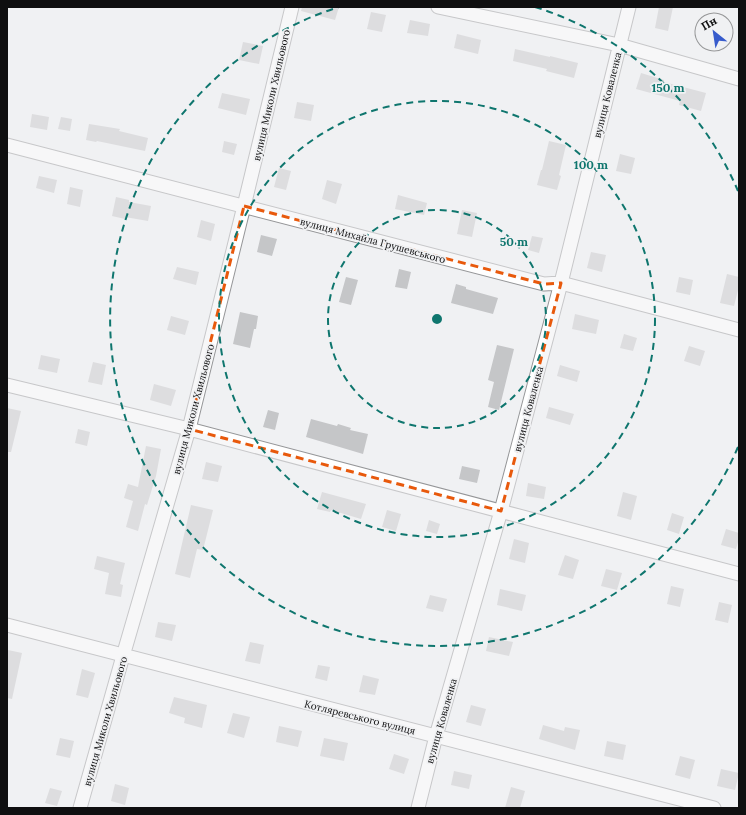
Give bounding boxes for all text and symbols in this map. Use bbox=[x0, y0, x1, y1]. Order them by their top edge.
north arrow bbox=[694, 12, 734, 52]
text: Пн bbox=[699, 13, 719, 33]
street label: вулиця Миколи Хвильового bbox=[250, 28, 293, 162]
street label: вулиця Коваленка bbox=[591, 51, 624, 139]
text: 150 m bbox=[651, 80, 685, 95]
text: 100 m bbox=[574, 157, 608, 172]
street label: вулиця Михайла Грушевського bbox=[299, 215, 447, 266]
text: 50 m bbox=[500, 234, 528, 249]
centre of rings bbox=[430, 312, 444, 326]
street label: вулиця Миколи Хвильового bbox=[170, 342, 217, 476]
street label: вулиця Коваленка bbox=[511, 365, 546, 453]
street label: вулиця Миколи Хвильового bbox=[81, 655, 130, 788]
street label: вулиця Коваленка bbox=[423, 677, 460, 765]
street label: Котляревського вулиця bbox=[303, 697, 417, 738]

